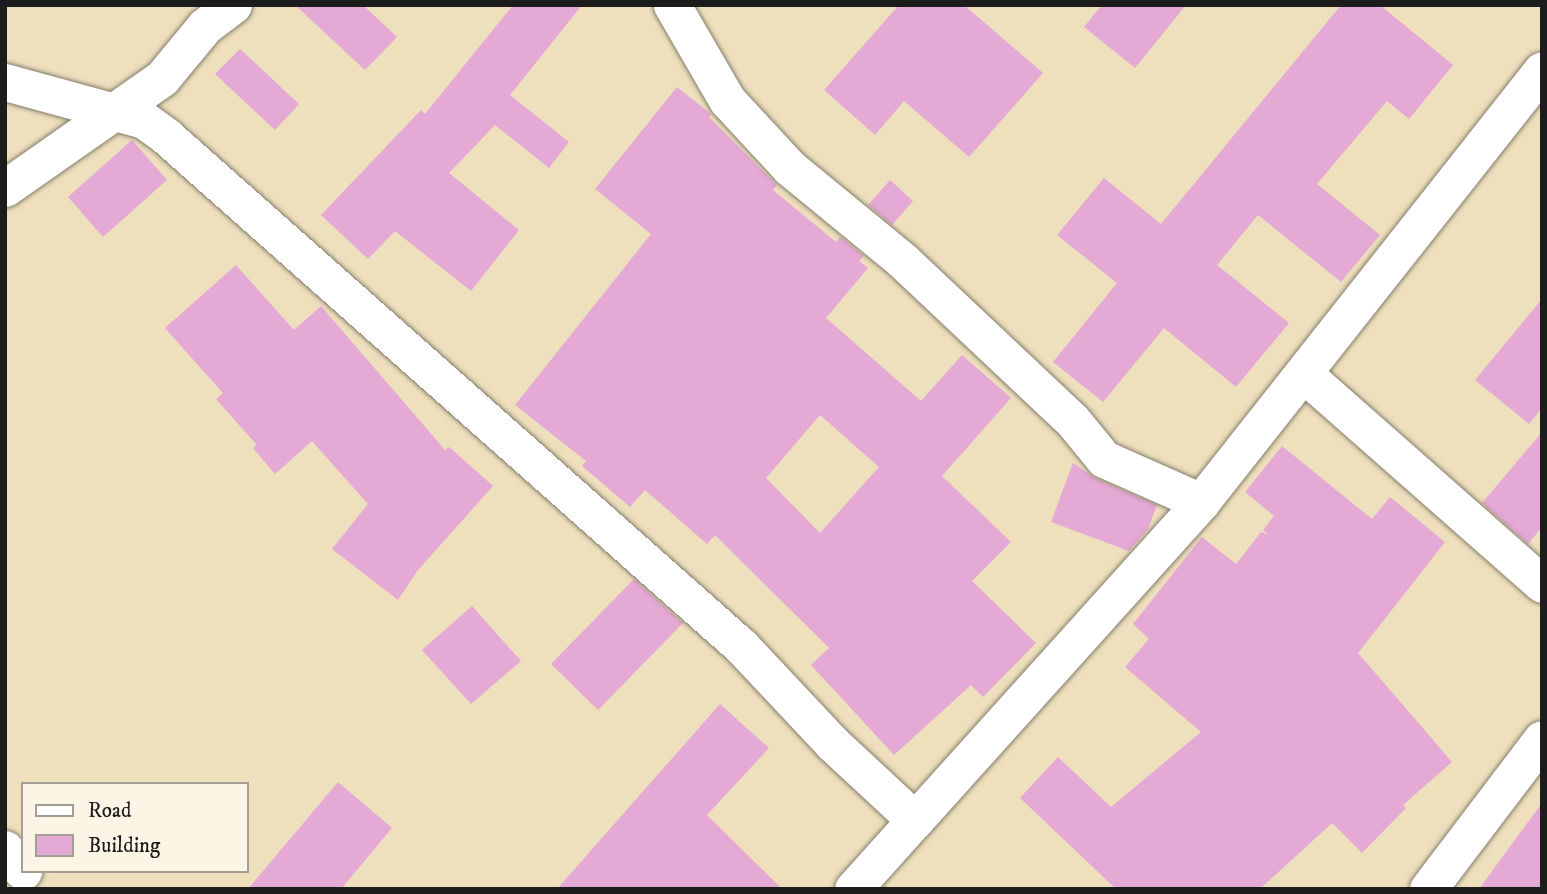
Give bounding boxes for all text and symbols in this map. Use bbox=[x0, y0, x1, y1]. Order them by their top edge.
legend bbox=[21, 782, 248, 873]
text: Road bbox=[88, 798, 132, 824]
text: Building bbox=[88, 833, 160, 859]

